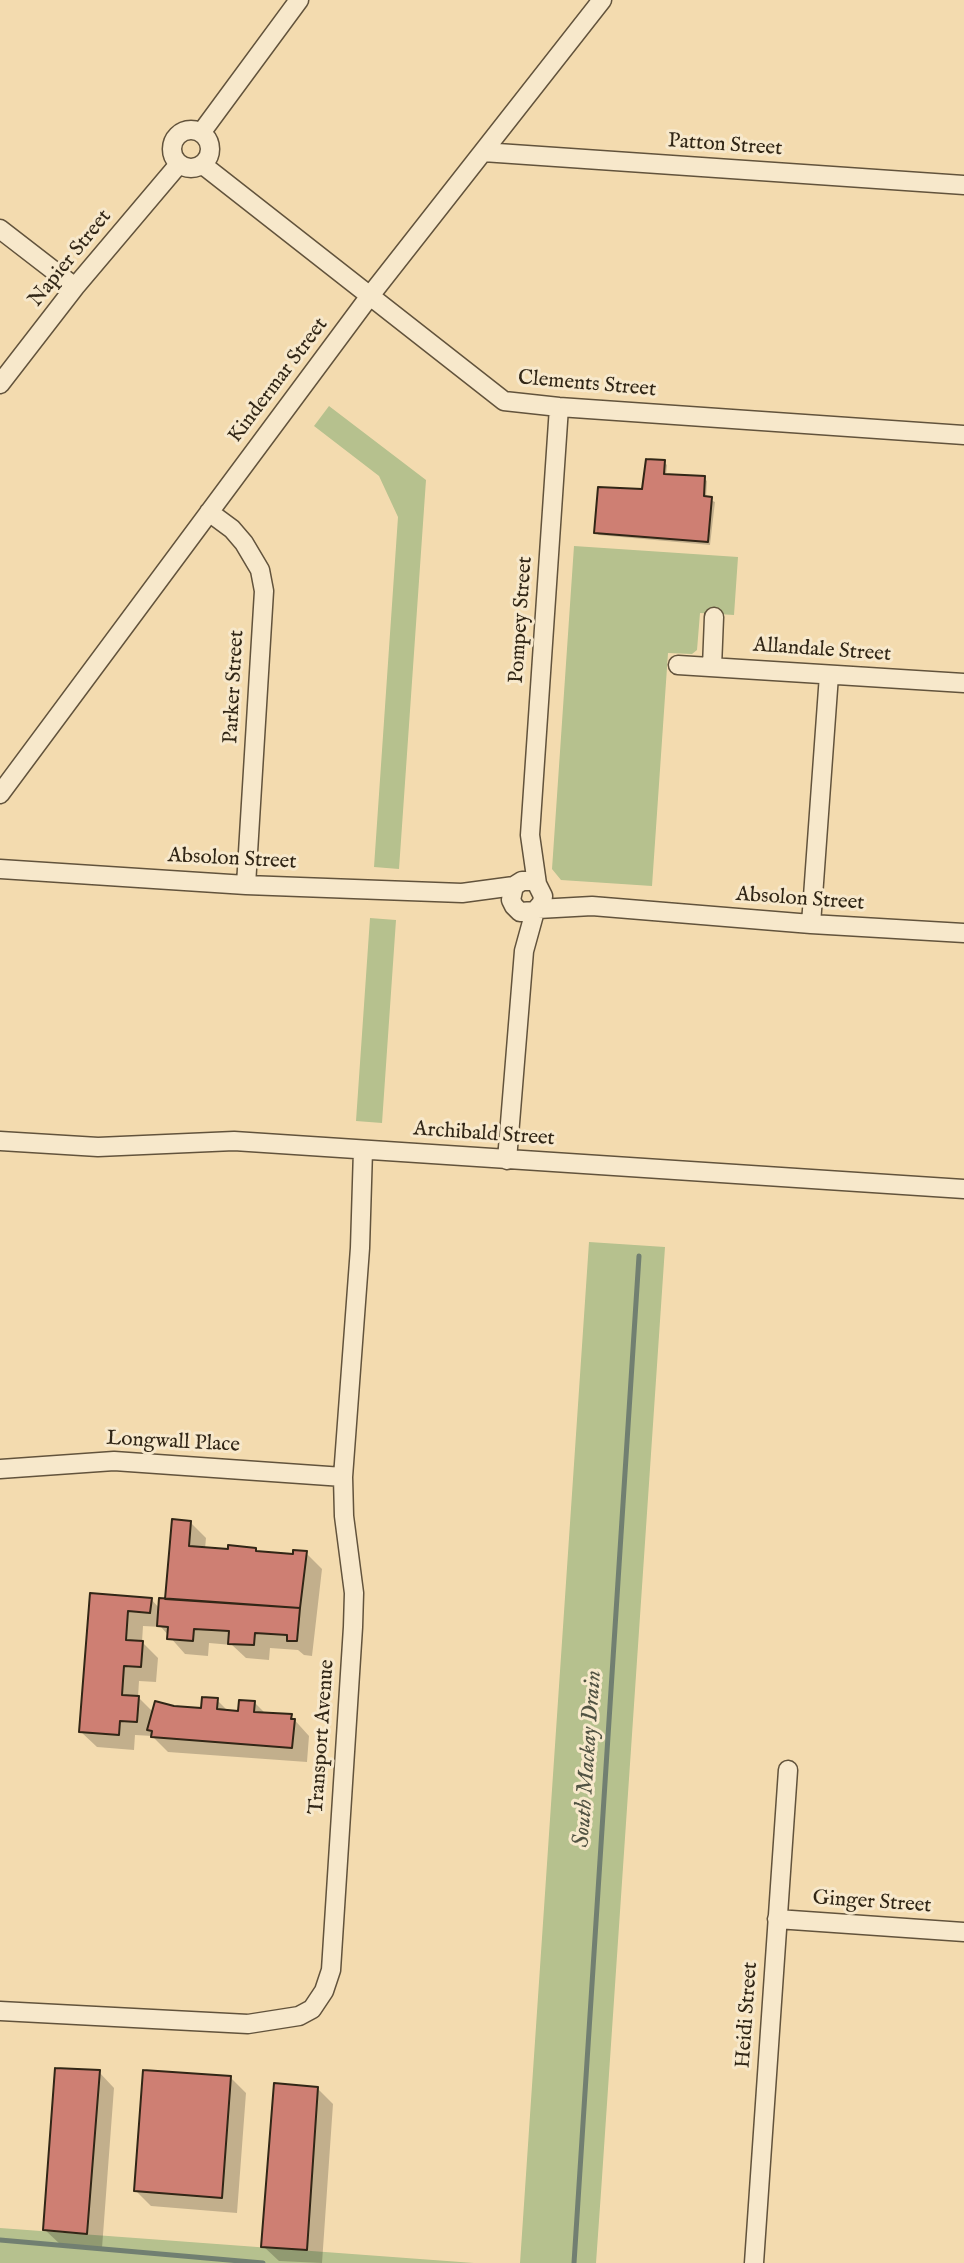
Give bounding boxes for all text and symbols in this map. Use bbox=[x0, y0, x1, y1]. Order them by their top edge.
street label: Patton Street bbox=[667, 129, 783, 163]
street label: Napier Street bbox=[24, 205, 118, 313]
street label: Kindermar Street bbox=[224, 313, 334, 449]
street label: Clements Street bbox=[517, 366, 657, 404]
street label: Pompey Street bbox=[505, 556, 539, 684]
street label: Parker Street bbox=[219, 629, 251, 745]
street label: Allandale Street bbox=[752, 634, 892, 668]
street label: Absolon Street bbox=[167, 844, 297, 876]
street label: Absolon Street bbox=[735, 883, 865, 917]
street label: Archibald Street bbox=[413, 1117, 555, 1153]
street label: Longwall Place bbox=[106, 1427, 240, 1459]
street label: Transport Avenue bbox=[305, 1659, 341, 1815]
water label: South Mackay Drain bbox=[569, 1670, 609, 1848]
street label: Ginger Street bbox=[812, 1886, 932, 1920]
street label: Heidi Street bbox=[732, 1961, 764, 2069]

